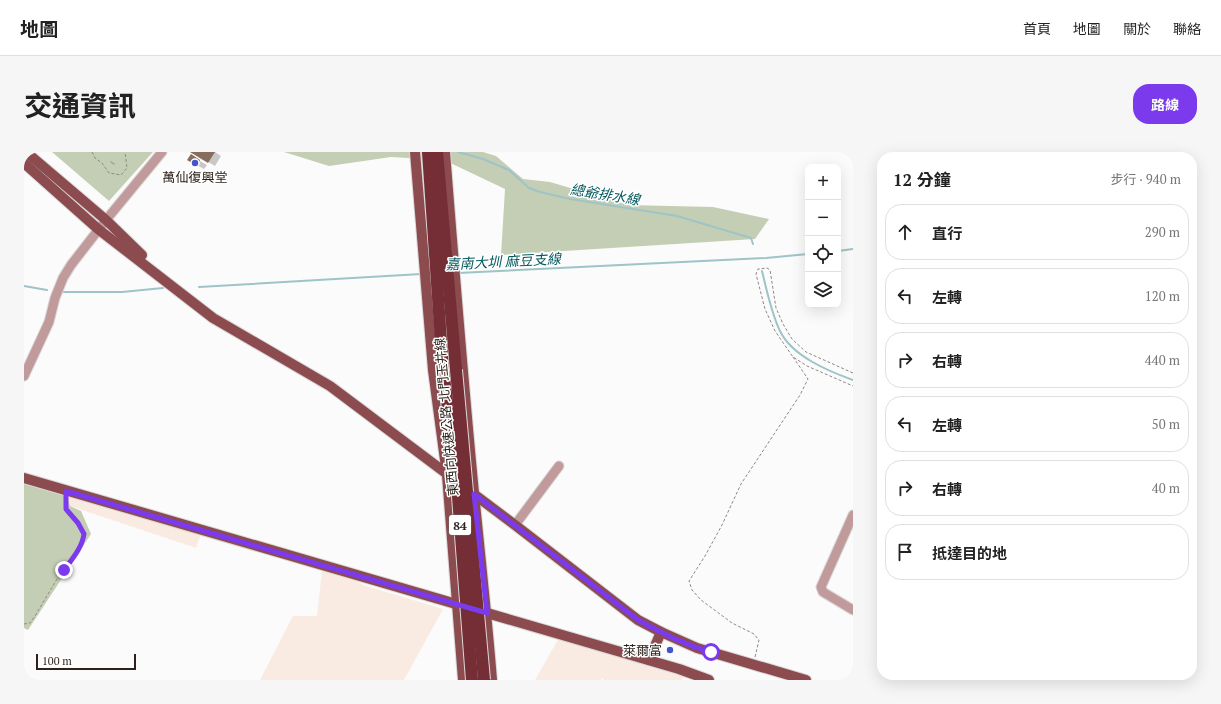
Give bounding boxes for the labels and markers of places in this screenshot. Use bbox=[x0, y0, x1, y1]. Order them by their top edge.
marker: 萬仙復興堂 bbox=[190, 158, 200, 168]
place label: 萬仙復興堂 bbox=[162, 168, 228, 186]
place label: 萊爾富 bbox=[623, 641, 662, 659]
marker: 萊爾富 bbox=[665, 645, 675, 655]

